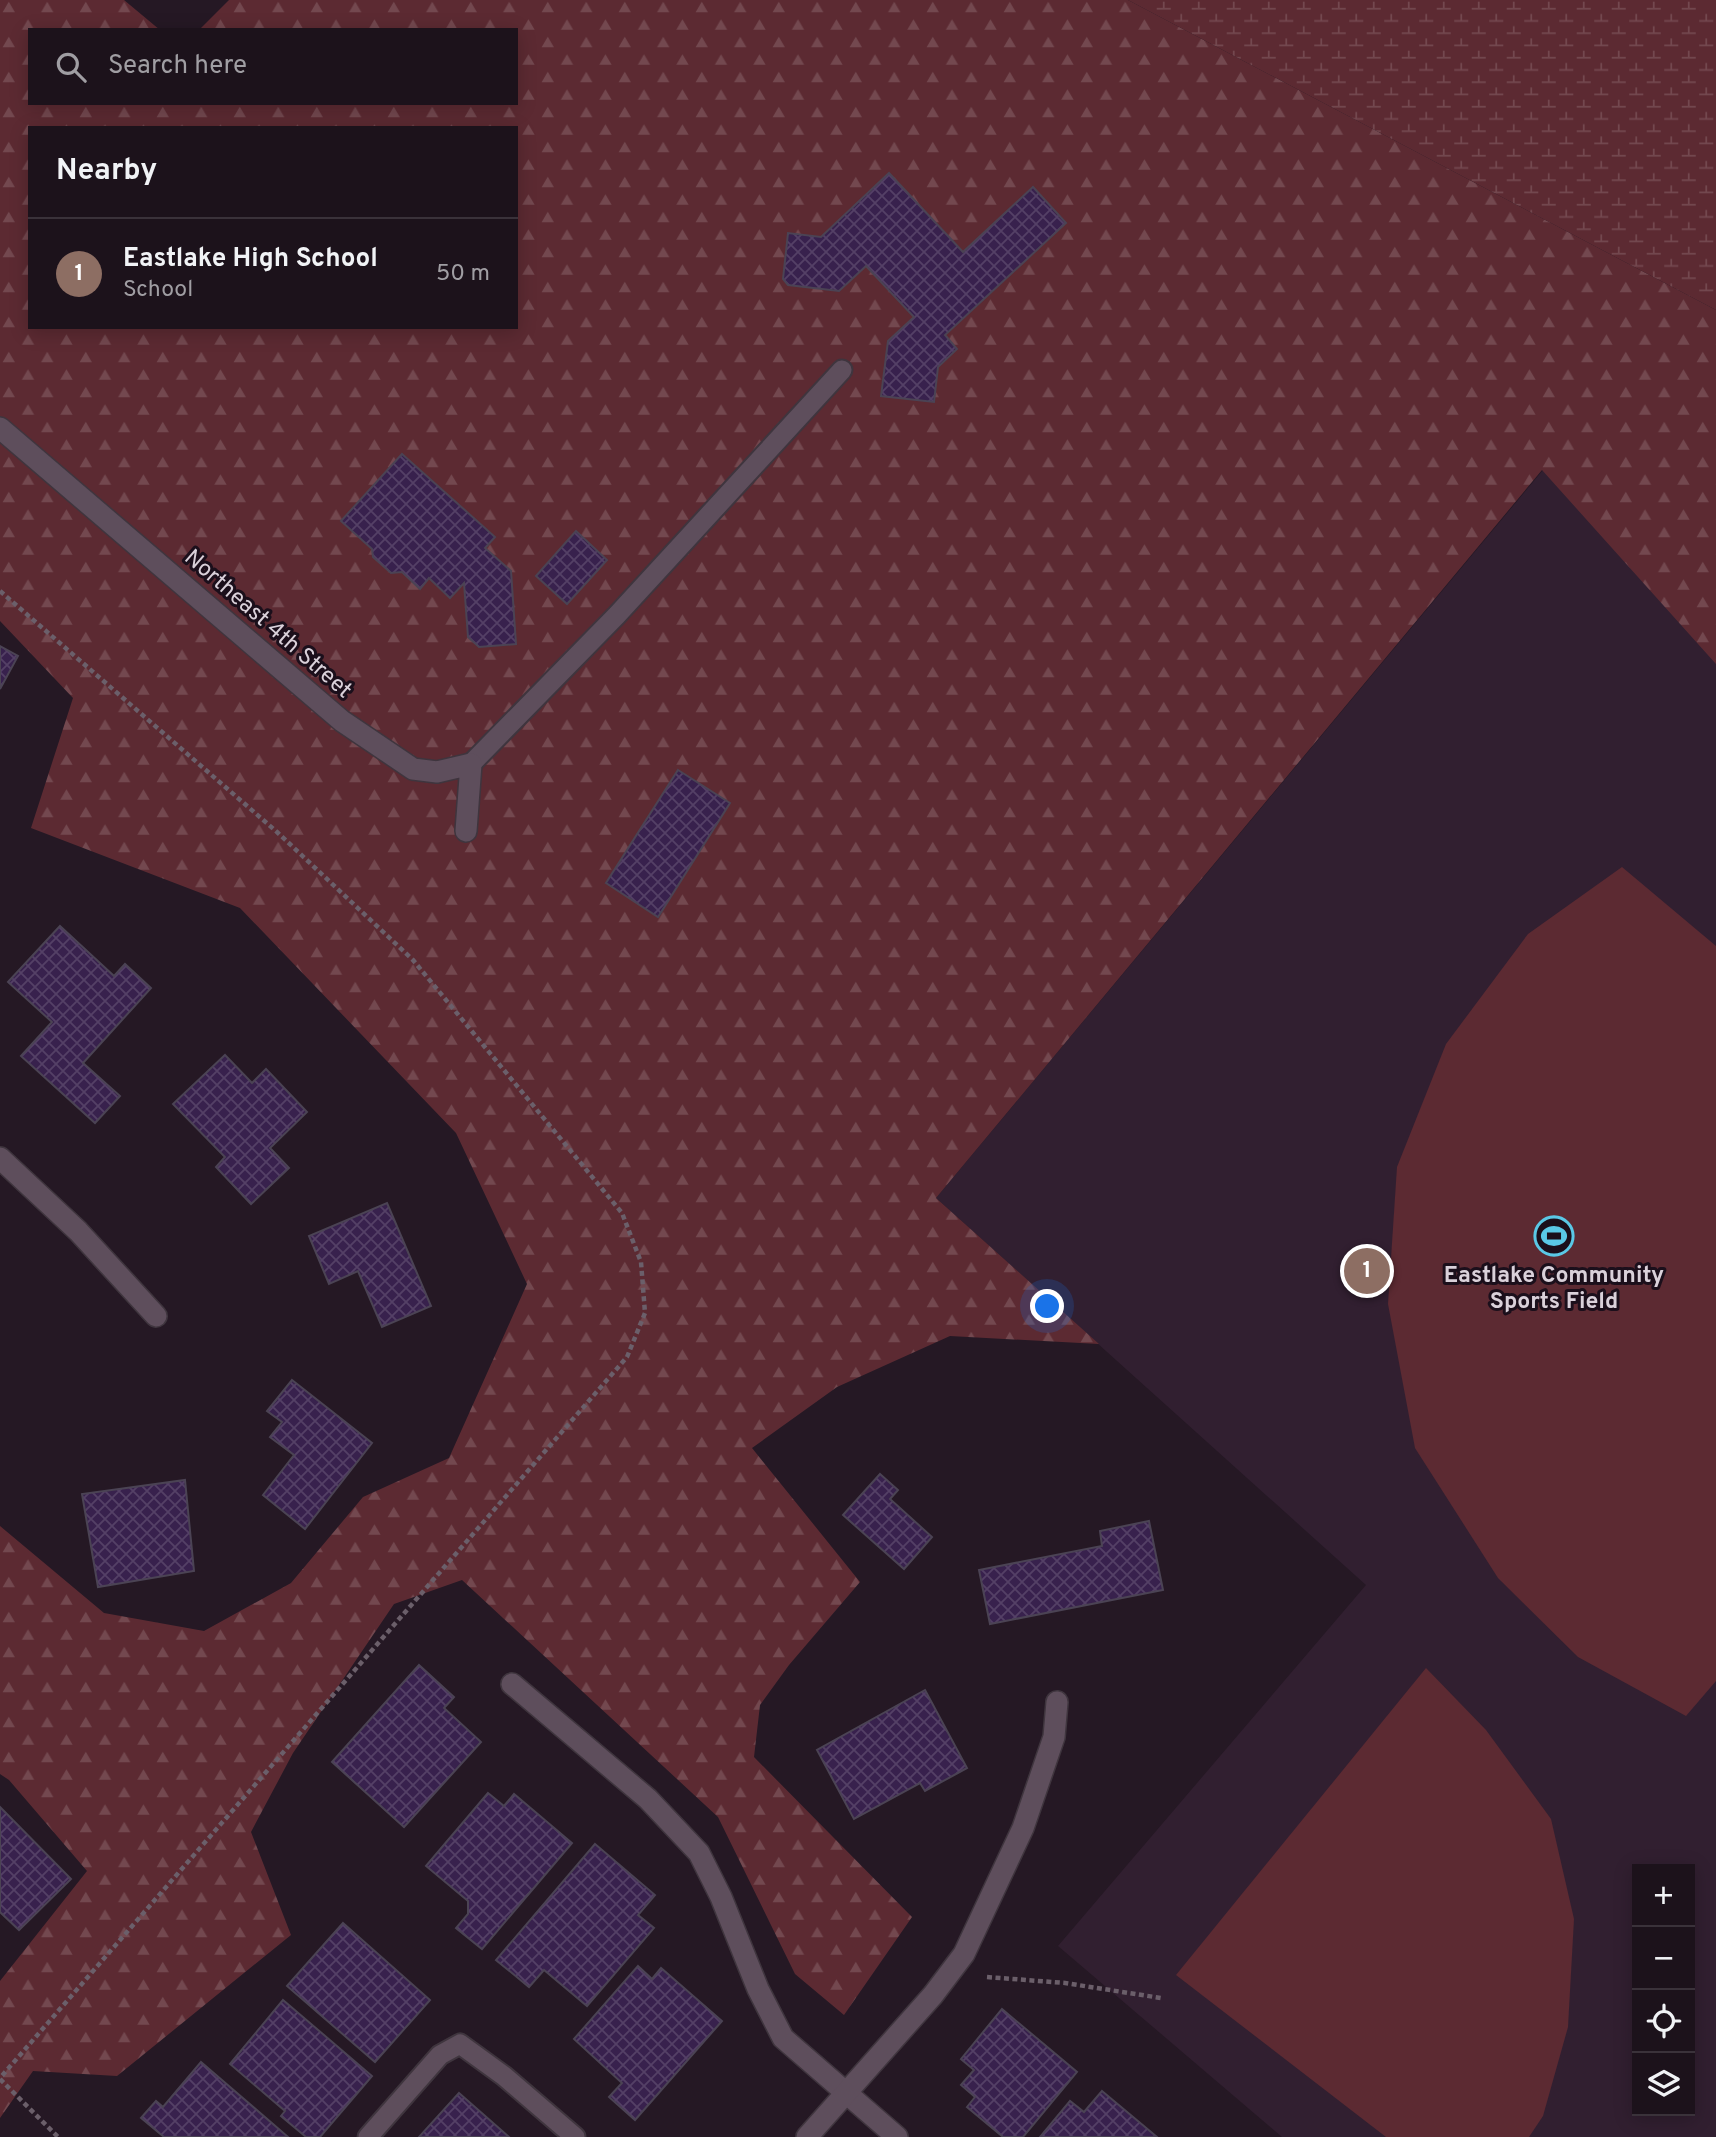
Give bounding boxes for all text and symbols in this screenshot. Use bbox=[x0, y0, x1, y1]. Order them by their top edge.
search box bbox=[28, 28, 518, 105]
icon: search bbox=[52, 48, 90, 86]
text: Search here bbox=[108, 50, 247, 83]
text: Nearby bbox=[56, 153, 157, 190]
text: Eastlake High School bbox=[123, 243, 378, 276]
text: 1 bbox=[74, 260, 84, 289]
text: 50 m bbox=[436, 260, 490, 289]
text: School bbox=[123, 276, 193, 305]
street label: Northeast 4th Street bbox=[177, 544, 357, 706]
sports icon: Eastlake Community Sports Field bbox=[1533, 1215, 1575, 1257]
pin: 1 bbox=[1344, 1245, 1390, 1297]
place label: Eastlake Community Sports Field bbox=[1444, 1262, 1664, 1317]
your location bbox=[1030, 1289, 1064, 1323]
map controls bbox=[1632, 1864, 1695, 2116]
button: + bbox=[1632, 1864, 1695, 1927]
button: − bbox=[1632, 1927, 1695, 1990]
button: locate bbox=[1632, 1990, 1695, 2053]
button: layers bbox=[1632, 2053, 1695, 2116]

